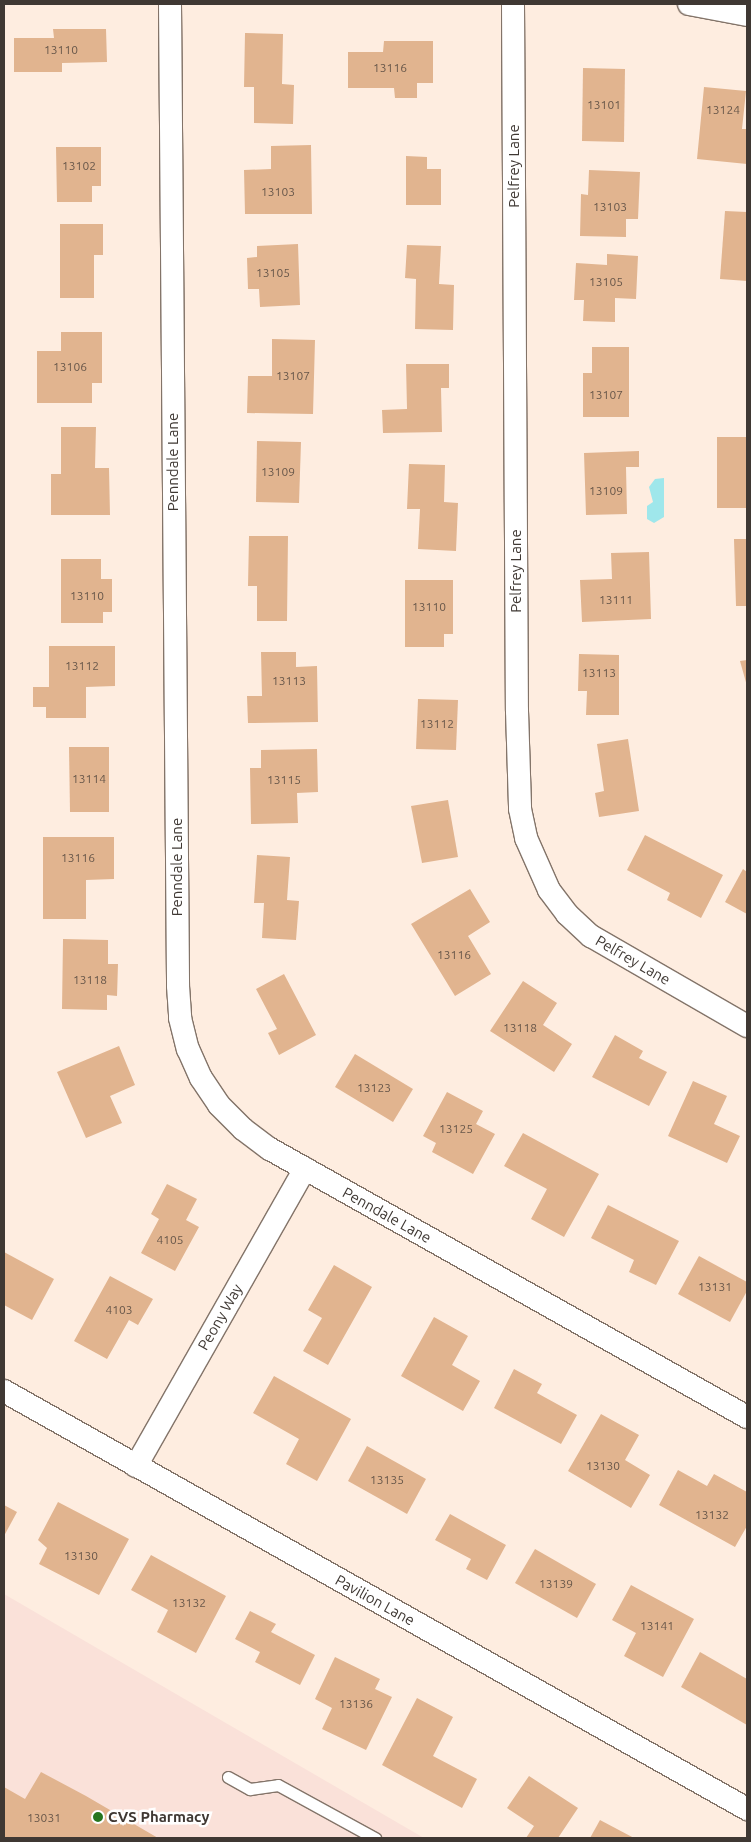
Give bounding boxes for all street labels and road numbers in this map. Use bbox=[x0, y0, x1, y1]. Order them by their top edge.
street label: Pelfrey Lane bbox=[505, 124, 523, 208]
street label: Penndale Lane bbox=[164, 413, 182, 511]
street label: Pelfrey Lane bbox=[507, 529, 525, 613]
street label: Penndale Lane bbox=[168, 818, 186, 916]
street label: Pelfrey Lane bbox=[592, 931, 674, 989]
street label: Penndale Lane bbox=[340, 1183, 434, 1247]
street label: Peony Way bbox=[194, 1281, 246, 1353]
street label: Pavilion Lane bbox=[332, 1571, 418, 1629]

